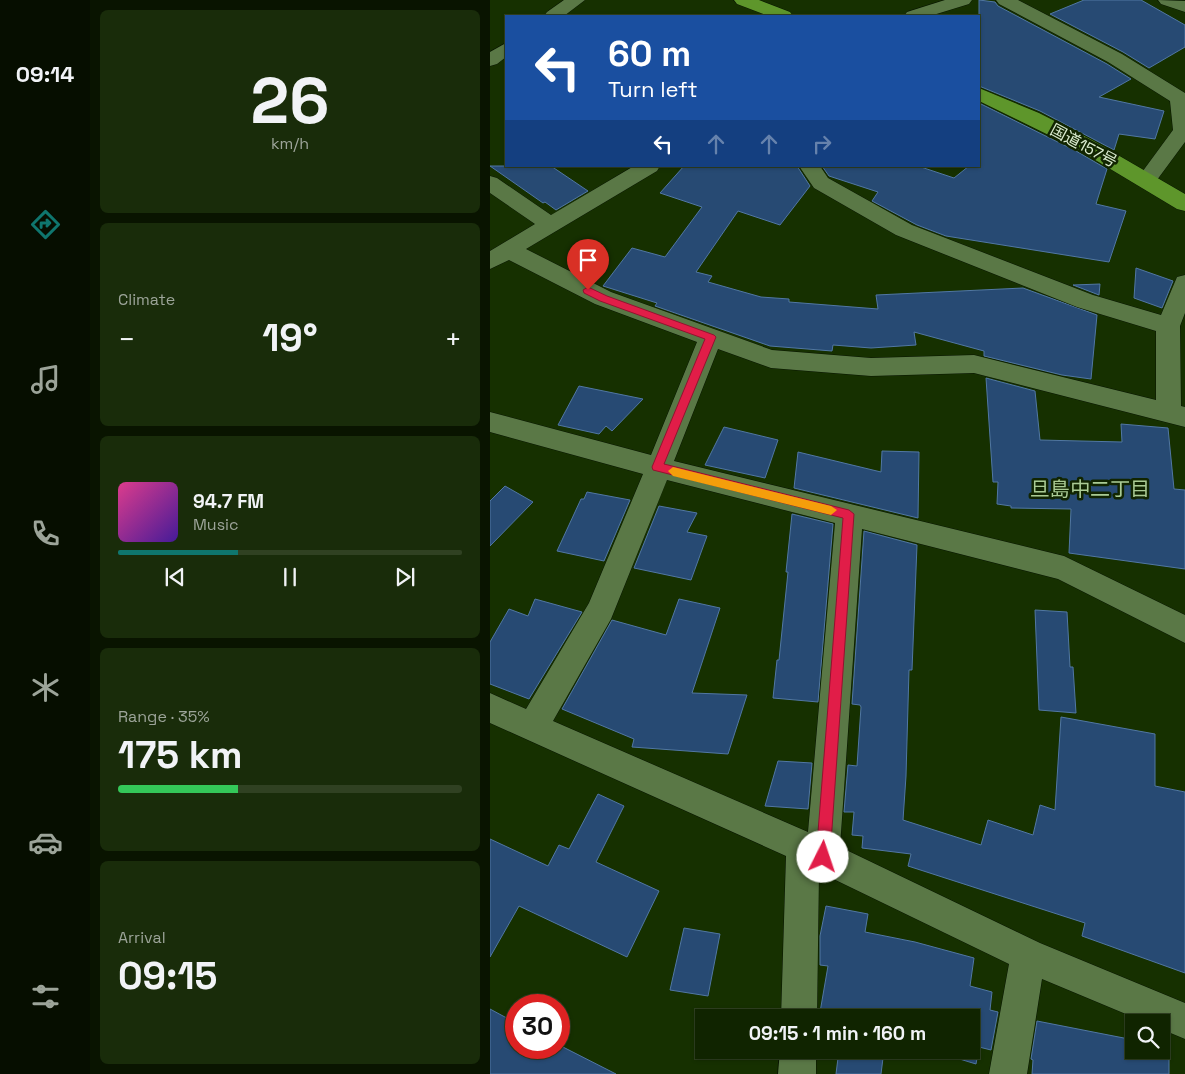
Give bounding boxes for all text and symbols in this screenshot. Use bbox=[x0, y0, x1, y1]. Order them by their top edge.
text: 60 m bbox=[608, 32, 691, 76]
icon: left bbox=[525, 35, 590, 100]
text: 26 bbox=[251, 59, 329, 142]
text: 09:14 bbox=[16, 60, 74, 88]
text: Turn left bbox=[608, 75, 698, 103]
street label: 国道157号 bbox=[1047, 119, 1121, 172]
icon: left bbox=[649, 130, 677, 158]
icon: ahead bbox=[702, 130, 730, 158]
icon: ahead bbox=[755, 130, 783, 158]
icon: right bbox=[808, 130, 836, 158]
text: km/h bbox=[271, 133, 309, 154]
icon: directions bbox=[28, 207, 63, 242]
pin bbox=[567, 239, 609, 290]
icon: arrive bbox=[574, 246, 602, 274]
text: Climate bbox=[118, 289, 175, 310]
text: 19° bbox=[262, 314, 318, 362]
text: − bbox=[118, 321, 135, 357]
text: + bbox=[445, 321, 462, 357]
icon: music bbox=[28, 362, 63, 397]
district label: 旦島中二丁目 bbox=[1030, 476, 1150, 502]
text: 94.7 FM bbox=[193, 489, 264, 514]
text: Music bbox=[193, 514, 239, 535]
icon: phone bbox=[28, 516, 63, 551]
icon: previous bbox=[161, 563, 189, 591]
icon: pause bbox=[276, 563, 304, 591]
icon: next bbox=[391, 563, 419, 591]
icon: climate bbox=[28, 670, 63, 705]
text: Range · 35% bbox=[118, 706, 210, 727]
text: 175 km bbox=[118, 731, 243, 779]
icon: car bbox=[28, 825, 63, 860]
position arrow bbox=[796, 830, 848, 882]
text: Arrival bbox=[118, 927, 166, 948]
text: 09:15 bbox=[118, 952, 217, 1000]
icon: filters bbox=[28, 979, 63, 1014]
speed limit sign: 30 bbox=[505, 994, 570, 1059]
map controls bbox=[1125, 1014, 1170, 1059]
button: search bbox=[1125, 1014, 1170, 1059]
text: 09:15 · 1 min · 160 m bbox=[749, 1021, 926, 1046]

